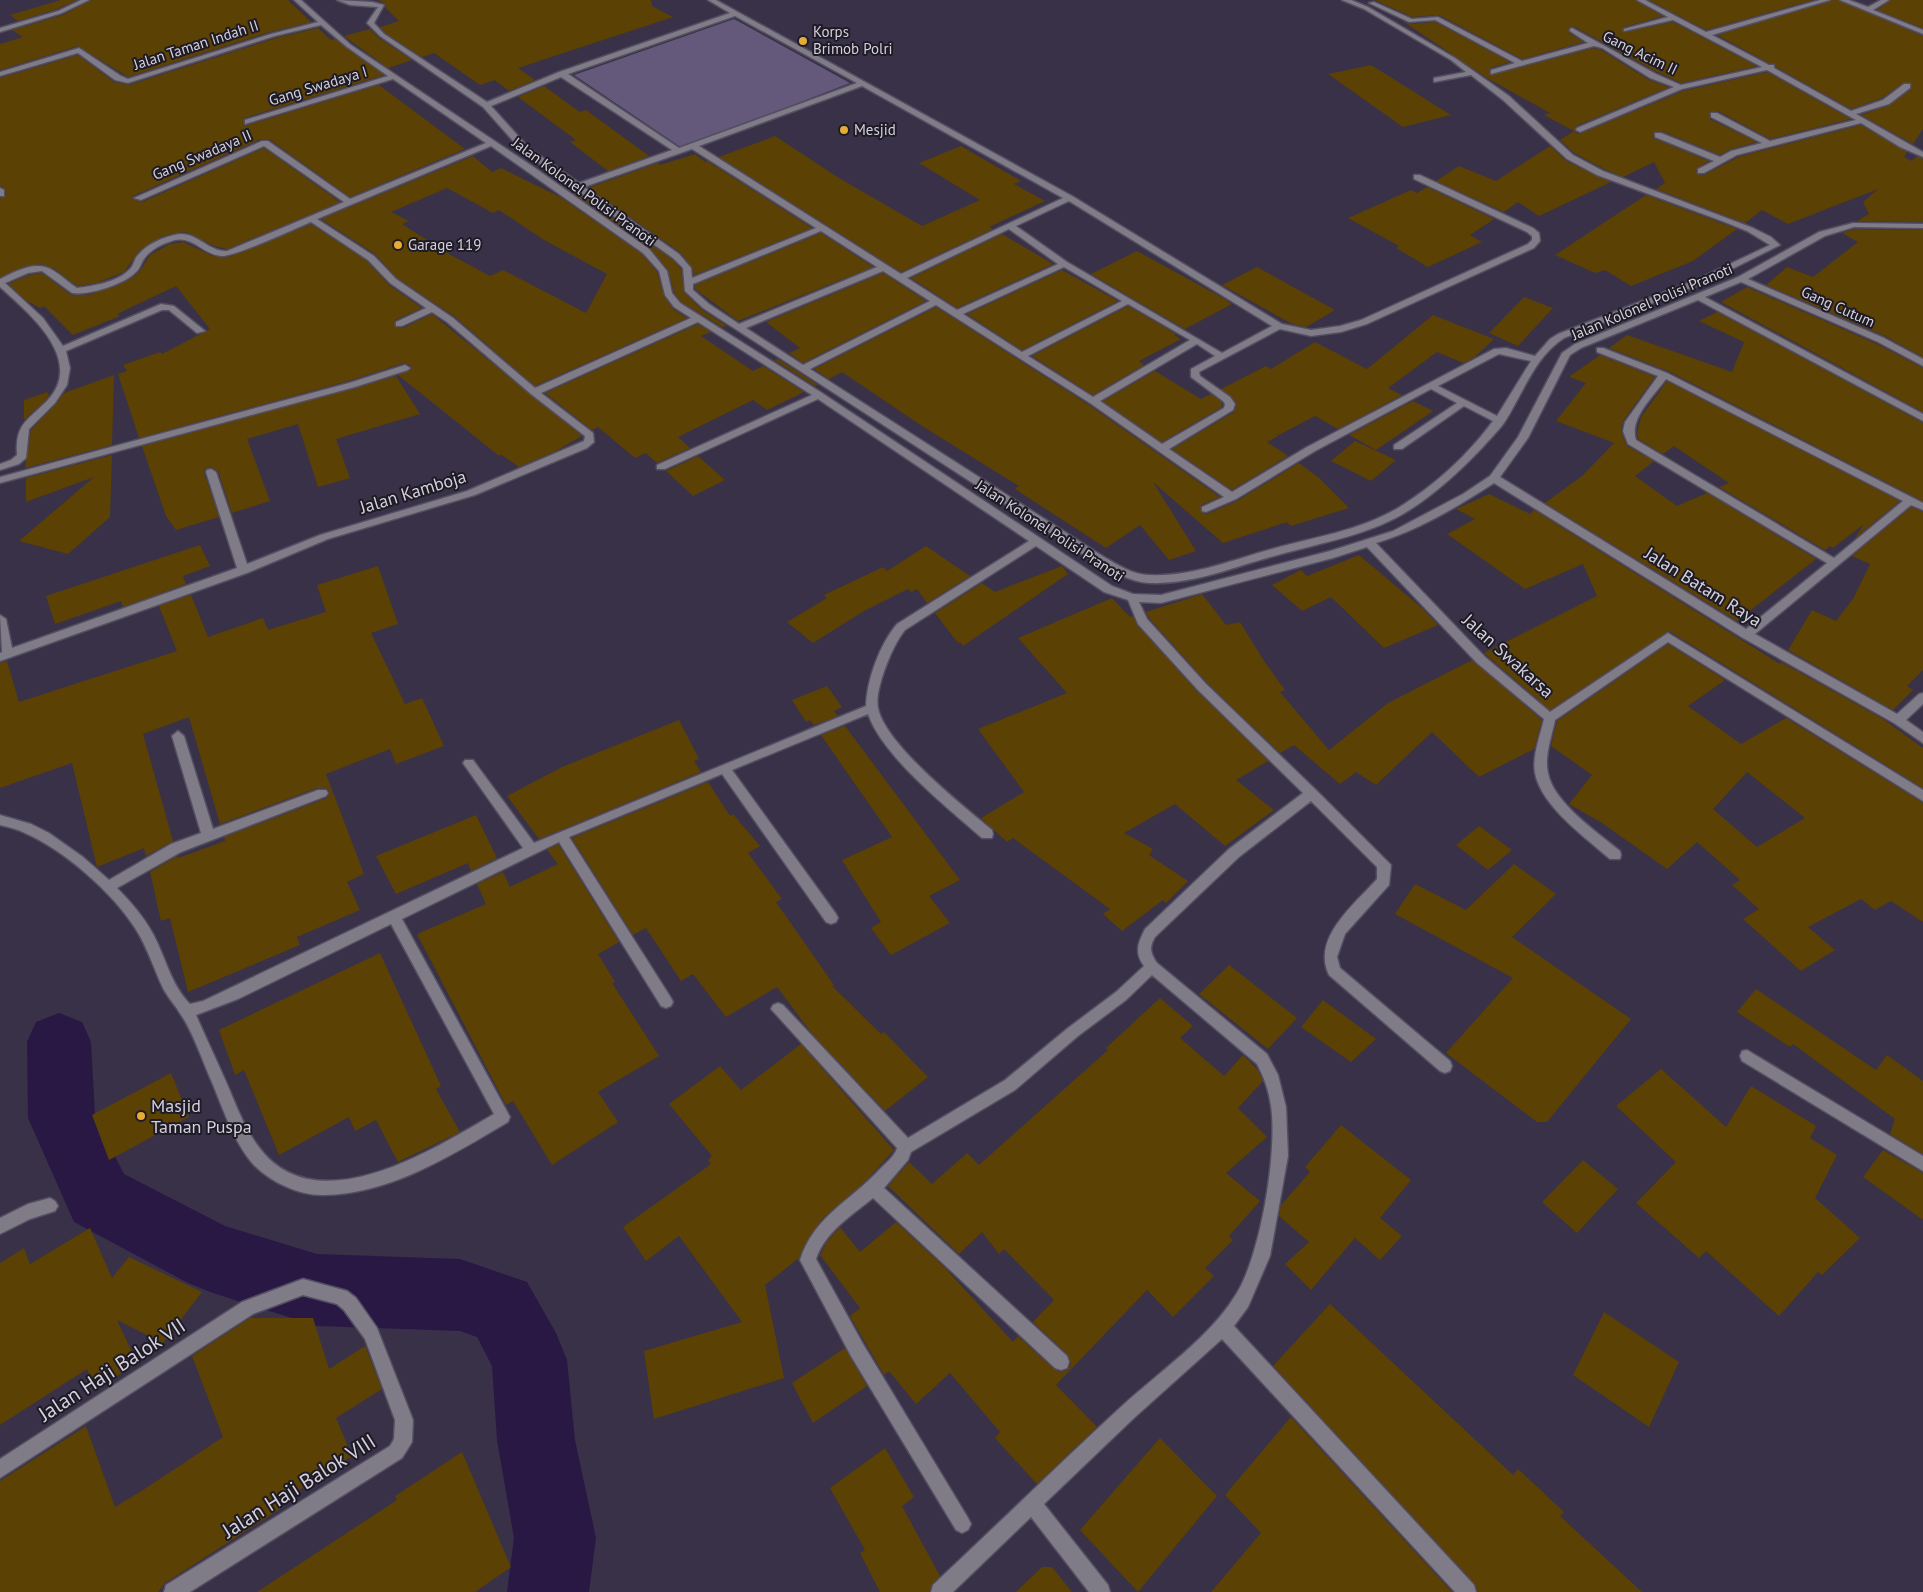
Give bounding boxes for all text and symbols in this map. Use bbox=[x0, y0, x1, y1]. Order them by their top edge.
street label: Jalan Taman Indah II bbox=[130, 15, 261, 74]
place label: Korps Brimob Polri bbox=[813, 22, 893, 58]
street label: Gang Acim II bbox=[1600, 26, 1681, 79]
marker: Korps Brimob Polri bbox=[797, 35, 809, 47]
street label: Gang Swadaya I bbox=[266, 62, 369, 109]
place label: Mesjid bbox=[854, 120, 896, 139]
marker: Mesjid bbox=[838, 124, 850, 136]
street label: Gang Swadaya II bbox=[149, 125, 254, 184]
street label: Jalan Kolonel Polisi Pranoti bbox=[508, 132, 660, 250]
place label: Garage 119 bbox=[408, 235, 481, 254]
marker: Garage 119 bbox=[392, 239, 404, 251]
street label: Jalan Kolonel Polisi Pranoti bbox=[1567, 259, 1735, 345]
street label: Gang Cutum bbox=[1798, 282, 1878, 331]
street label: Jalan Kamboja bbox=[356, 464, 469, 519]
street label: Jalan Kolonel Polisi Pranoti bbox=[972, 475, 1128, 586]
street label: Jalan Batam Raya bbox=[1640, 541, 1766, 632]
street label: Jalan Swakarsa bbox=[1457, 608, 1559, 703]
place label: Masjid Taman Puspa bbox=[151, 1094, 252, 1138]
marker: Masjid Taman Puspa bbox=[135, 1110, 147, 1122]
street label: Jalan Haji Balok VII bbox=[32, 1312, 190, 1428]
street label: Jalan Haji Balok VIII bbox=[216, 1427, 381, 1544]

